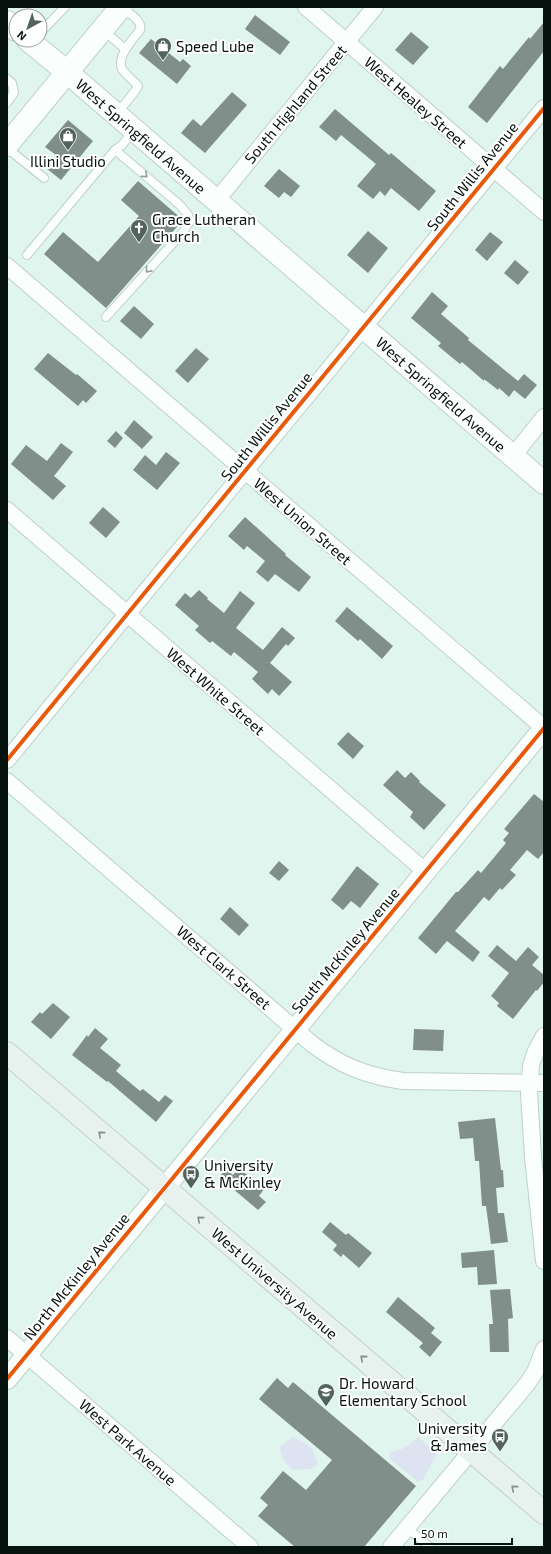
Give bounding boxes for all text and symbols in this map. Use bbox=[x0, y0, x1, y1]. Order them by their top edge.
north arrow bbox=[8, 8, 48, 48]
text: N bbox=[14, 28, 28, 44]
shop icon: Speed Lube bbox=[153, 36, 173, 61]
place label: Speed Lube bbox=[176, 37, 254, 55]
street label: South Highland Street bbox=[240, 41, 350, 167]
street label: West Healey Street bbox=[361, 53, 471, 152]
street label: West Springfield Avenue bbox=[72, 75, 210, 197]
street label: South Willis Avenue bbox=[423, 118, 521, 234]
shop icon: Illini Studio bbox=[58, 126, 78, 151]
place label: Illini Studio bbox=[30, 152, 106, 170]
one-way arrow bbox=[140, 171, 147, 178]
place label: Grace Lutheran Church bbox=[152, 210, 256, 245]
church icon: Grace Lutheran Church bbox=[129, 218, 149, 243]
one-way arrow bbox=[146, 265, 153, 273]
street label: West Springfield Avenue bbox=[372, 333, 510, 455]
street label: South Willis Avenue bbox=[217, 368, 315, 484]
street label: West Union Street bbox=[251, 474, 356, 568]
street label: West White Street bbox=[163, 644, 269, 739]
street label: South McKinley Avenue bbox=[287, 884, 403, 1016]
street label: West Clark Street bbox=[173, 921, 275, 1013]
one-way arrow bbox=[99, 1131, 106, 1138]
place label: University & McKinley bbox=[204, 1156, 281, 1191]
bus stop icon: University & McKinley bbox=[181, 1164, 201, 1189]
street label: North McKinley Avenue bbox=[19, 1209, 133, 1343]
one-way arrow bbox=[197, 1216, 205, 1223]
street label: West University Avenue bbox=[208, 1223, 342, 1343]
one-way arrow bbox=[360, 1355, 367, 1362]
place label: Dr. Howard Elementary School bbox=[339, 1374, 467, 1409]
school or university icon: Dr. Howard Elementary School bbox=[316, 1382, 336, 1407]
street label: West Park Avenue bbox=[76, 1395, 180, 1489]
place label: University & James bbox=[418, 1419, 487, 1454]
bus stop icon: University & James bbox=[490, 1427, 510, 1452]
one-way arrow bbox=[512, 1486, 519, 1493]
scale bar bbox=[415, 1520, 512, 1546]
text: 50 m bbox=[421, 1526, 448, 1540]

